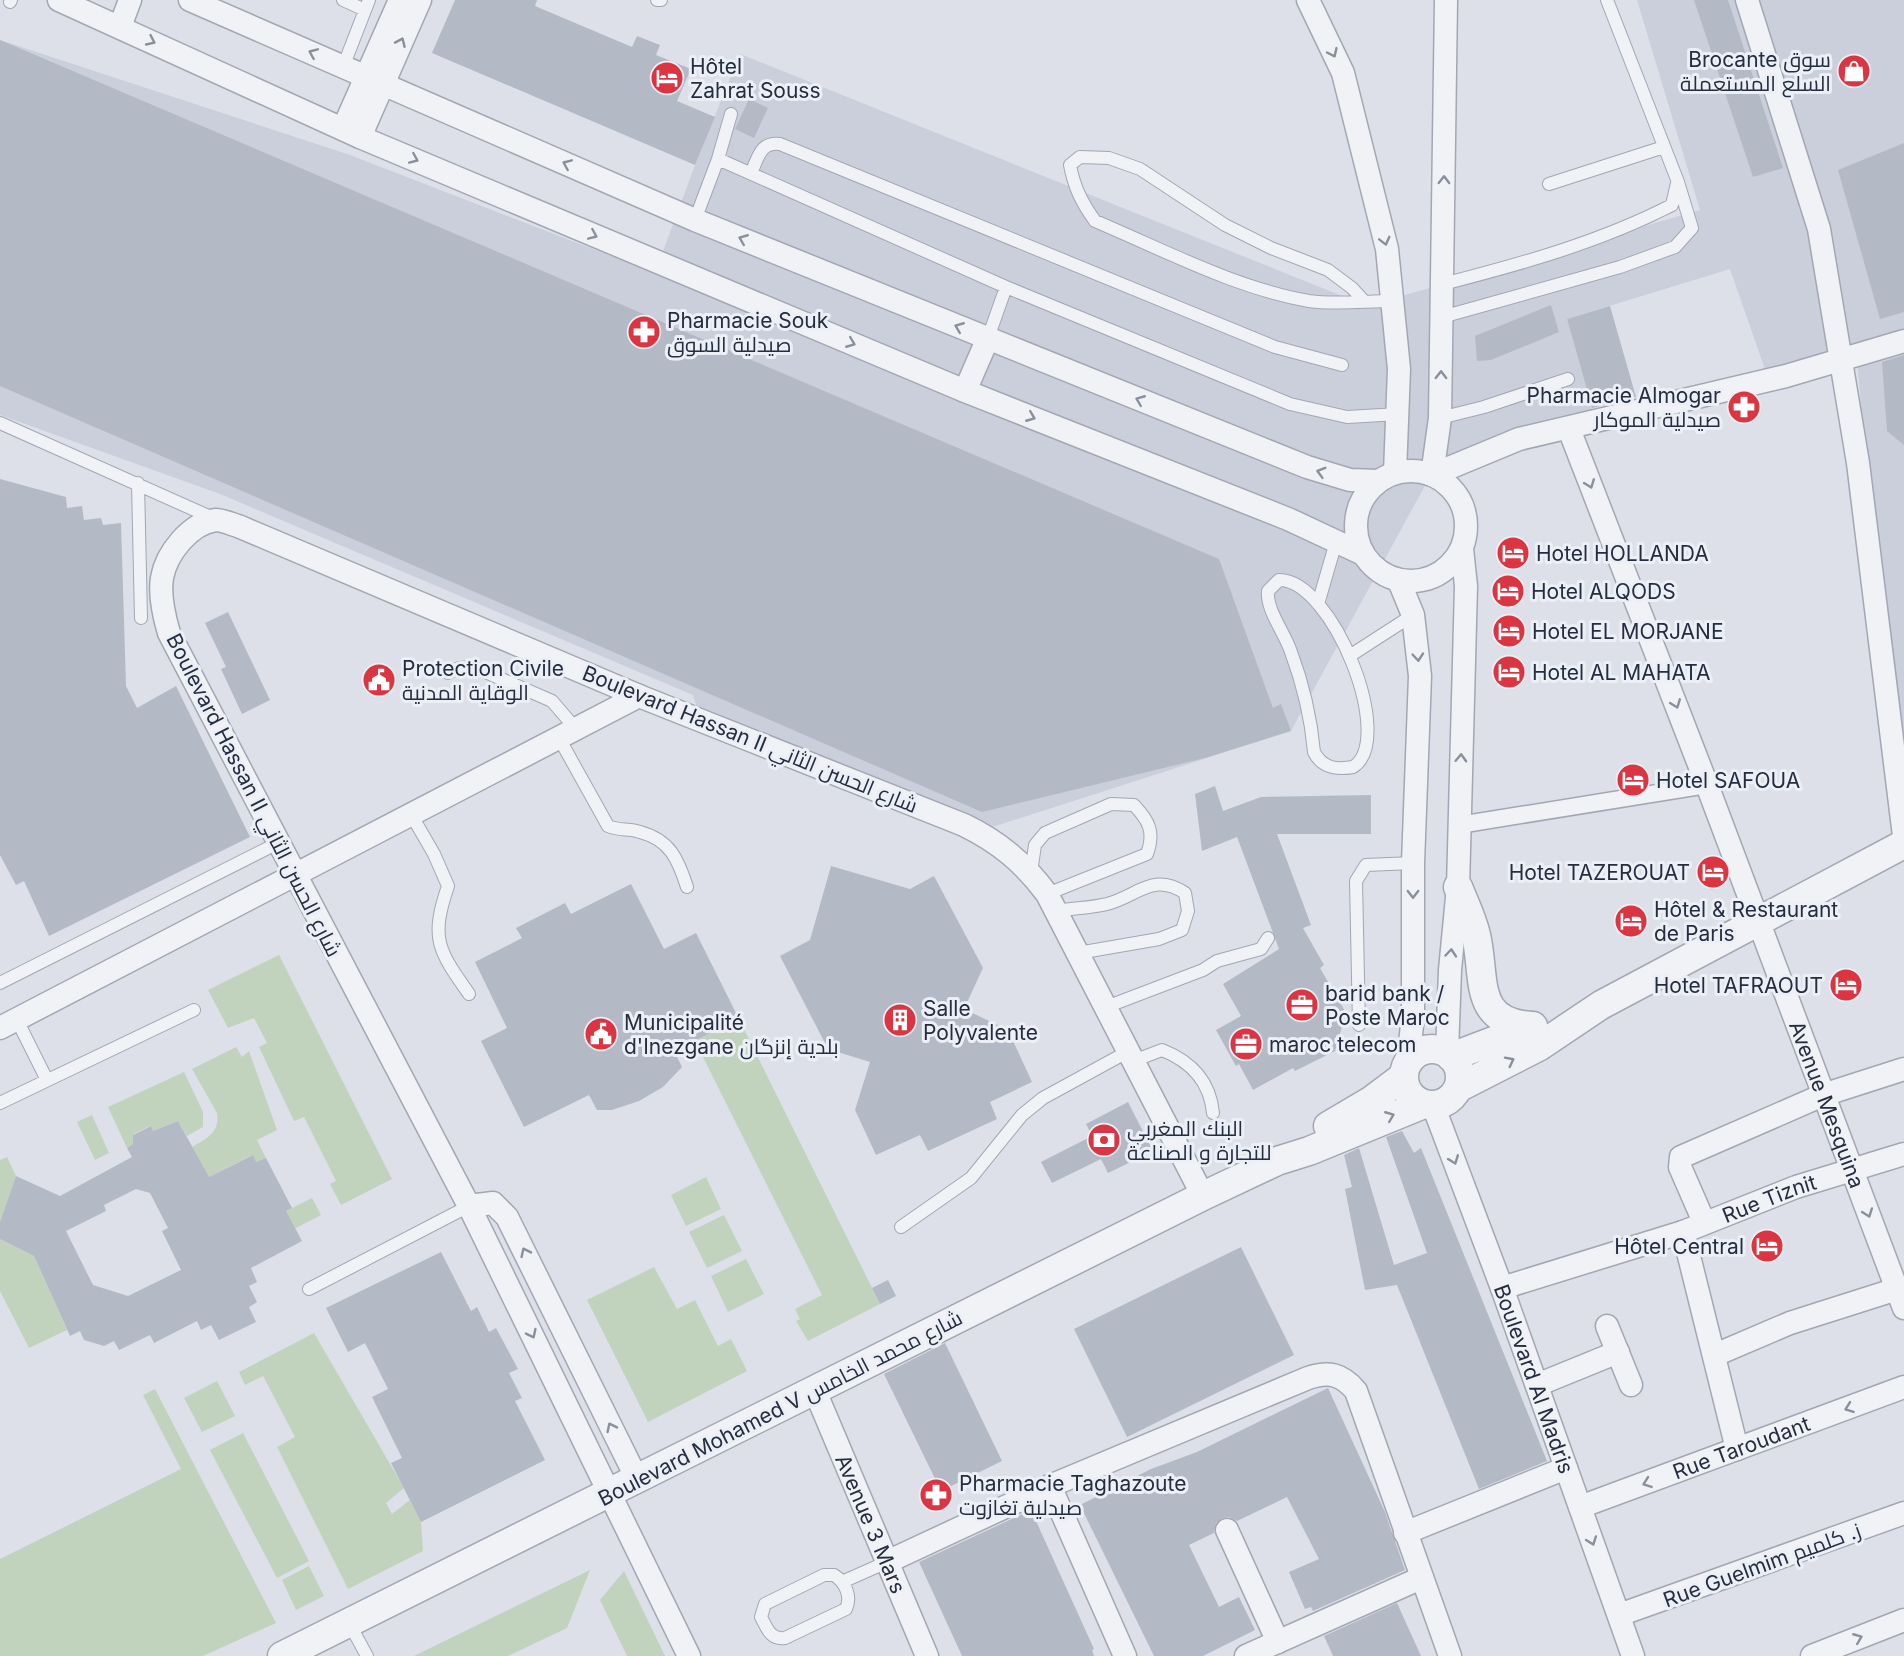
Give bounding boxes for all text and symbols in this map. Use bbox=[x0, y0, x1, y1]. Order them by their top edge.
one-way arrow bbox=[144, 34, 155, 46]
one-way arrow bbox=[394, 38, 406, 49]
one-way arrow bbox=[1326, 47, 1338, 58]
place label: Brocante سوق السلع المستعملة bbox=[1680, 47, 1831, 98]
one-way arrow bbox=[308, 48, 319, 60]
shop icon: Brocante سوق السلع المستعملة bbox=[1836, 53, 1872, 89]
place label: Hôtel Zahrat Souss bbox=[690, 54, 821, 103]
hotel icon: Hôtel Zahrat Souss bbox=[649, 60, 685, 96]
one-way arrow bbox=[407, 152, 418, 164]
one-way arrow bbox=[562, 159, 573, 171]
one-way arrow bbox=[1438, 176, 1450, 185]
one-way arrow bbox=[587, 228, 598, 240]
one-way arrow bbox=[739, 234, 750, 246]
one-way arrow bbox=[1377, 236, 1390, 246]
place label: Pharmacie Souk صيدلية السوق bbox=[667, 308, 829, 358]
pharmacy icon: Pharmacie Souk صيدلية السوق bbox=[626, 314, 662, 350]
one-way arrow bbox=[954, 322, 965, 334]
one-way arrow bbox=[844, 336, 855, 348]
one-way arrow bbox=[1434, 371, 1447, 380]
place label: Pharmacie Almogar صيدلية الموكار bbox=[1527, 383, 1721, 432]
pharmacy icon: Pharmacie Almogar صيدلية الموكار bbox=[1726, 389, 1762, 425]
one-way arrow bbox=[1135, 395, 1146, 407]
one-way arrow bbox=[1025, 410, 1036, 423]
one-way arrow bbox=[1316, 466, 1326, 479]
one-way arrow bbox=[1583, 477, 1595, 488]
hotel icon: Hotel HOLLANDA bbox=[1495, 535, 1531, 571]
place label: Hotel HOLLANDA bbox=[1536, 541, 1709, 566]
hotel icon: Hotel ALQODS bbox=[1490, 573, 1526, 609]
place label: Hotel ALQODS bbox=[1531, 579, 1676, 604]
hotel icon: Hotel EL MORJANE bbox=[1491, 613, 1527, 649]
place label: Hotel EL MORJANE bbox=[1532, 619, 1724, 644]
street label: Boulevard Hassan II شارع الحسن الثاني bbox=[158, 629, 347, 963]
one-way arrow bbox=[1412, 653, 1425, 662]
hotel icon: Hotel AL MAHATA bbox=[1491, 654, 1527, 690]
place label: Protection Civile الوقاية المدنية bbox=[402, 656, 564, 705]
street label: Boulevard Hassan II شارع الحسن الثاني bbox=[577, 660, 921, 822]
place label: Hotel AL MAHATA bbox=[1532, 660, 1710, 685]
public building icon: Protection Civile الوقاية المدنية bbox=[361, 662, 397, 698]
one-way arrow bbox=[1669, 698, 1681, 709]
one-way arrow bbox=[1455, 754, 1467, 763]
hotel icon: Hotel SAFOUA bbox=[1615, 762, 1651, 798]
place label: Hotel SAFOUA bbox=[1656, 768, 1800, 793]
hotel icon: Hotel TAZEROUAT bbox=[1695, 854, 1731, 890]
place label: Hotel TAZEROUAT bbox=[1509, 860, 1690, 885]
one-way arrow bbox=[1407, 889, 1419, 898]
place label: Hôtel & Restaurant de Paris bbox=[1654, 897, 1838, 946]
hotel icon: Hôtel & Restaurant de Paris bbox=[1613, 903, 1649, 939]
one-way arrow bbox=[1444, 948, 1457, 957]
hotel icon: Hotel TAFRAOUT bbox=[1828, 967, 1864, 1003]
place label: Hotel TAFRAOUT bbox=[1654, 973, 1823, 998]
place label: barid bank / Poste Maroc bbox=[1325, 981, 1450, 1030]
office icon: barid bank / Poste Maroc bbox=[1284, 987, 1320, 1023]
place label: Salle Polyvalente bbox=[923, 996, 1038, 1045]
building icon: Salle Polyvalente bbox=[882, 1002, 918, 1038]
place label: Municipalité d'Inezgane بلدية إنزگان bbox=[624, 1010, 839, 1060]
public building icon: Municipalité d'Inezgane بلدية إنزگان bbox=[583, 1016, 619, 1052]
street label: Avenue Mesquina bbox=[1784, 1017, 1870, 1191]
office icon: maroc telecom bbox=[1228, 1026, 1264, 1062]
place label: maroc telecom bbox=[1269, 1032, 1416, 1057]
one-way arrow bbox=[1504, 1057, 1515, 1069]
one-way arrow bbox=[1384, 1111, 1395, 1123]
place label: البنك المغربي للتجارة و الصناعة bbox=[1127, 1116, 1272, 1165]
bank icon: البنك المغربي للتجارة و الصناعة bbox=[1086, 1122, 1122, 1158]
one-way arrow bbox=[1446, 1154, 1459, 1165]
street label: Rue Tiznit bbox=[1718, 1169, 1819, 1228]
one-way arrow bbox=[1861, 1207, 1874, 1218]
hotel icon: Hôtel Central bbox=[1749, 1228, 1785, 1264]
place label: Hôtel Central bbox=[1614, 1234, 1744, 1259]
one-way arrow bbox=[520, 1247, 532, 1258]
street label: Boulevard Al Madris bbox=[1489, 1281, 1579, 1477]
street label: Boulevard Mohamed V شارع محمد الخامس bbox=[594, 1305, 967, 1513]
one-way arrow bbox=[524, 1327, 536, 1338]
one-way arrow bbox=[1844, 1400, 1855, 1413]
street label: Rue Taroudant bbox=[1669, 1410, 1813, 1484]
one-way arrow bbox=[607, 1422, 619, 1433]
street label: Avenue 3 Mars bbox=[831, 1450, 911, 1597]
place label: Pharmacie Taghazoute صيدلية تغازوت bbox=[959, 1471, 1186, 1520]
one-way arrow bbox=[1642, 1475, 1653, 1488]
pharmacy icon: Pharmacie Taghazoute صيدلية تغازوت bbox=[918, 1477, 954, 1513]
street label: Rue Guelmim ز. كلميم bbox=[1660, 1518, 1865, 1614]
one-way arrow bbox=[1585, 1535, 1598, 1545]
one-way arrow bbox=[1852, 1633, 1863, 1645]

